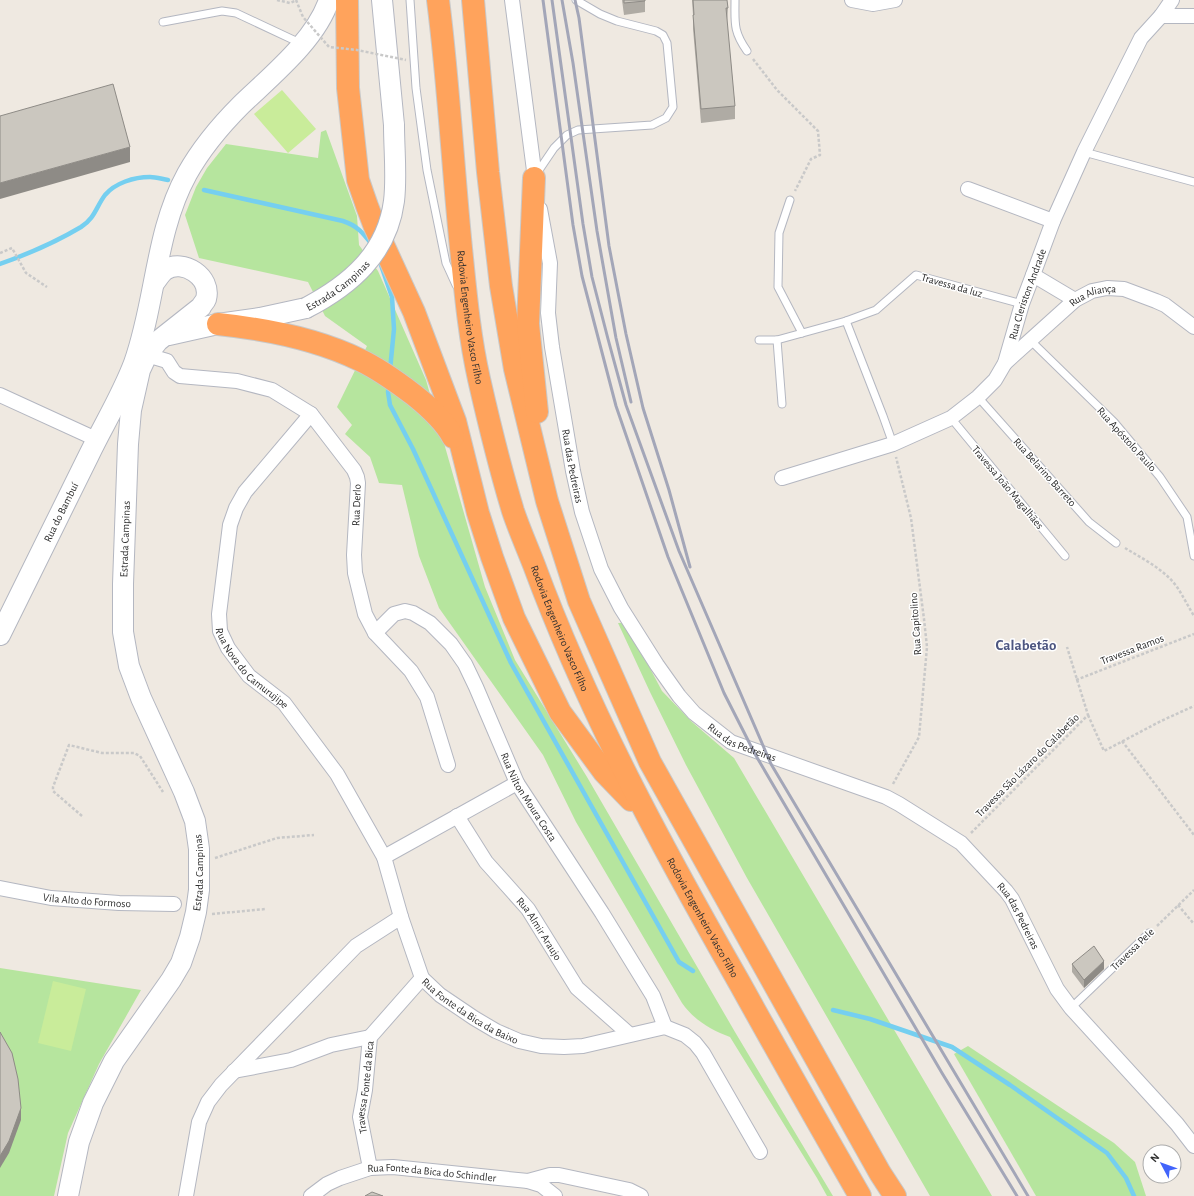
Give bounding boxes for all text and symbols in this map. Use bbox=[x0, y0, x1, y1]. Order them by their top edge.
street label: Rua Cleriston Andrade bbox=[1007, 247, 1048, 341]
street label: Rodovia Engenheiro Vasco Filho bbox=[455, 250, 485, 385]
street label: Estrada Campinas bbox=[304, 258, 372, 313]
street label: Travessa da luz bbox=[920, 271, 984, 300]
street label: Rua Aliança bbox=[1067, 283, 1117, 309]
street label: Rua Apóstolo Paulo bbox=[1095, 405, 1158, 474]
street label: Rua das Pedreiras bbox=[560, 428, 585, 504]
street label: Rua Belarino Barreto bbox=[1011, 436, 1078, 509]
street label: Travessa João Magalhães bbox=[970, 444, 1046, 531]
street label: Rua do Bambuí bbox=[42, 481, 81, 544]
street label: Rua Derlo bbox=[350, 484, 363, 526]
street label: Estrada Campinas bbox=[118, 501, 132, 578]
street label: Rodovia Engenheiro Vasco Filho bbox=[529, 564, 591, 693]
street label: Rua Capitolino bbox=[908, 592, 923, 656]
street label: Rua Nova do Camurujipe bbox=[214, 628, 291, 710]
street label: Travessa Ramos bbox=[1099, 632, 1165, 667]
district label: Calabetão bbox=[996, 638, 1056, 653]
street label: Travessa São Lázaro do Calabetão bbox=[974, 712, 1081, 819]
street label: Rua das Pedreiras bbox=[706, 721, 778, 764]
street label: Rua Nilton Moura Costa bbox=[499, 751, 559, 843]
street label: Estrada Campinas bbox=[191, 834, 205, 912]
street label: Rodovia Engenheiro Vasco Filho bbox=[665, 856, 740, 980]
street label: Rua das Pedreiras bbox=[995, 880, 1041, 951]
street label: Vila Alto do Formoso bbox=[42, 892, 131, 909]
street label: Rua Almir Araujo bbox=[514, 895, 563, 962]
street label: Travessa Pele bbox=[1108, 926, 1156, 973]
street label: Rua Fonte da Bica da Baixo bbox=[420, 976, 520, 1046]
street label: Travessa Fonte da Bica bbox=[355, 1040, 376, 1135]
north arrow bbox=[1142, 1144, 1182, 1184]
text: N bbox=[1148, 1151, 1161, 1164]
street label: Rua Fonte da Bica do Schindler bbox=[367, 1162, 497, 1184]

